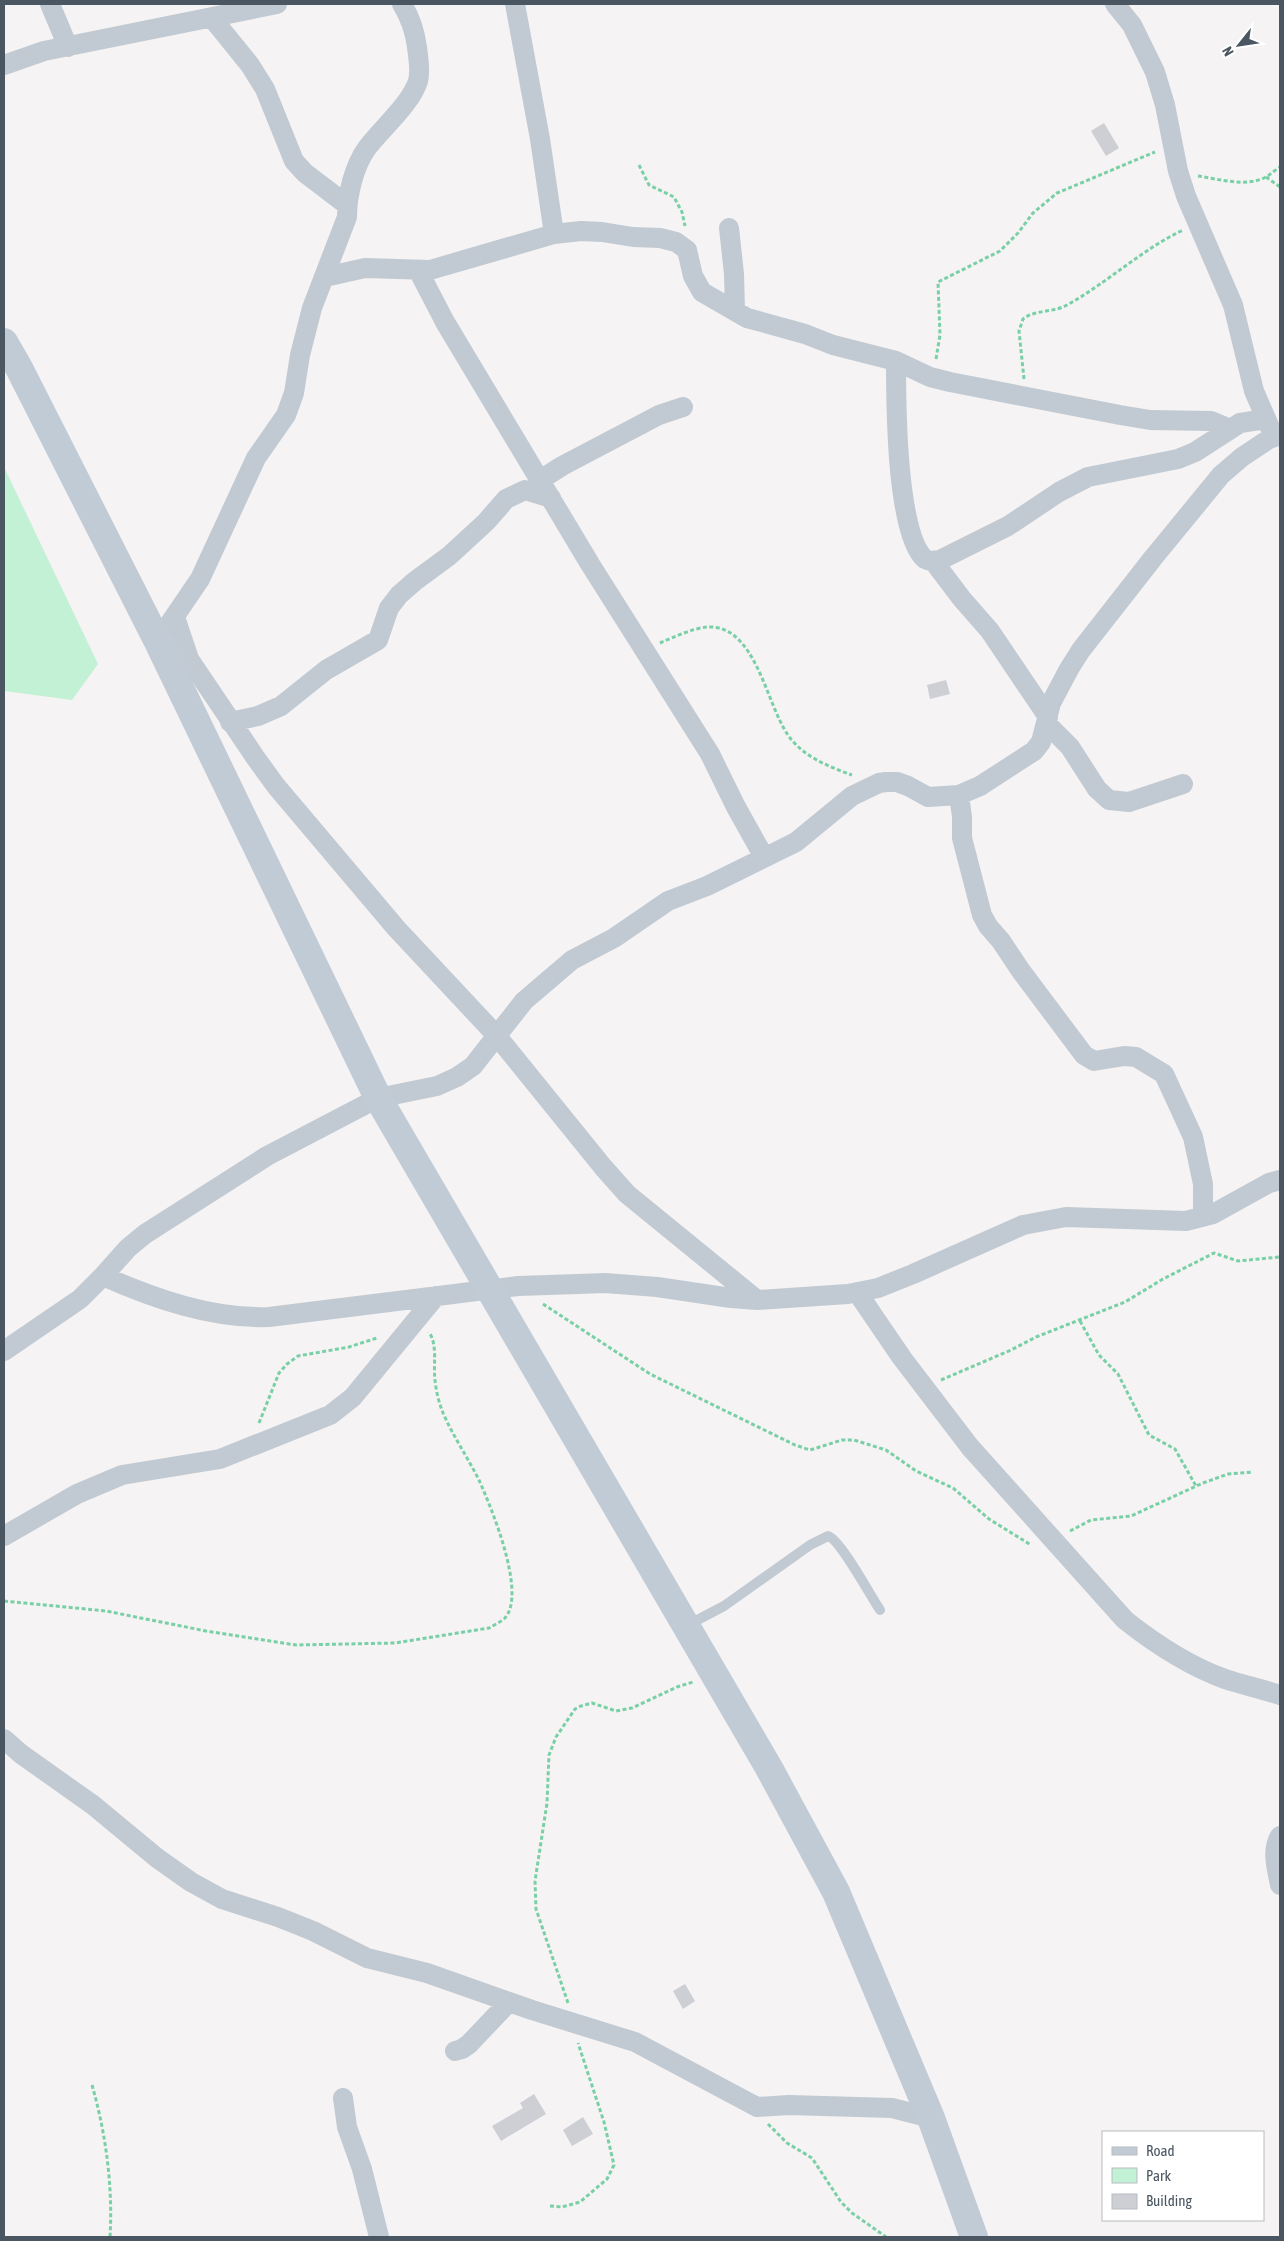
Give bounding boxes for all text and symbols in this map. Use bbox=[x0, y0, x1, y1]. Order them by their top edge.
north arrow bbox=[1214, 20, 1264, 70]
text: N bbox=[1219, 44, 1237, 59]
legend bbox=[1102, 2131, 1264, 2221]
text: Road bbox=[1146, 2142, 1175, 2159]
text: Park bbox=[1146, 2167, 1171, 2184]
text: Building bbox=[1146, 2192, 1192, 2209]

